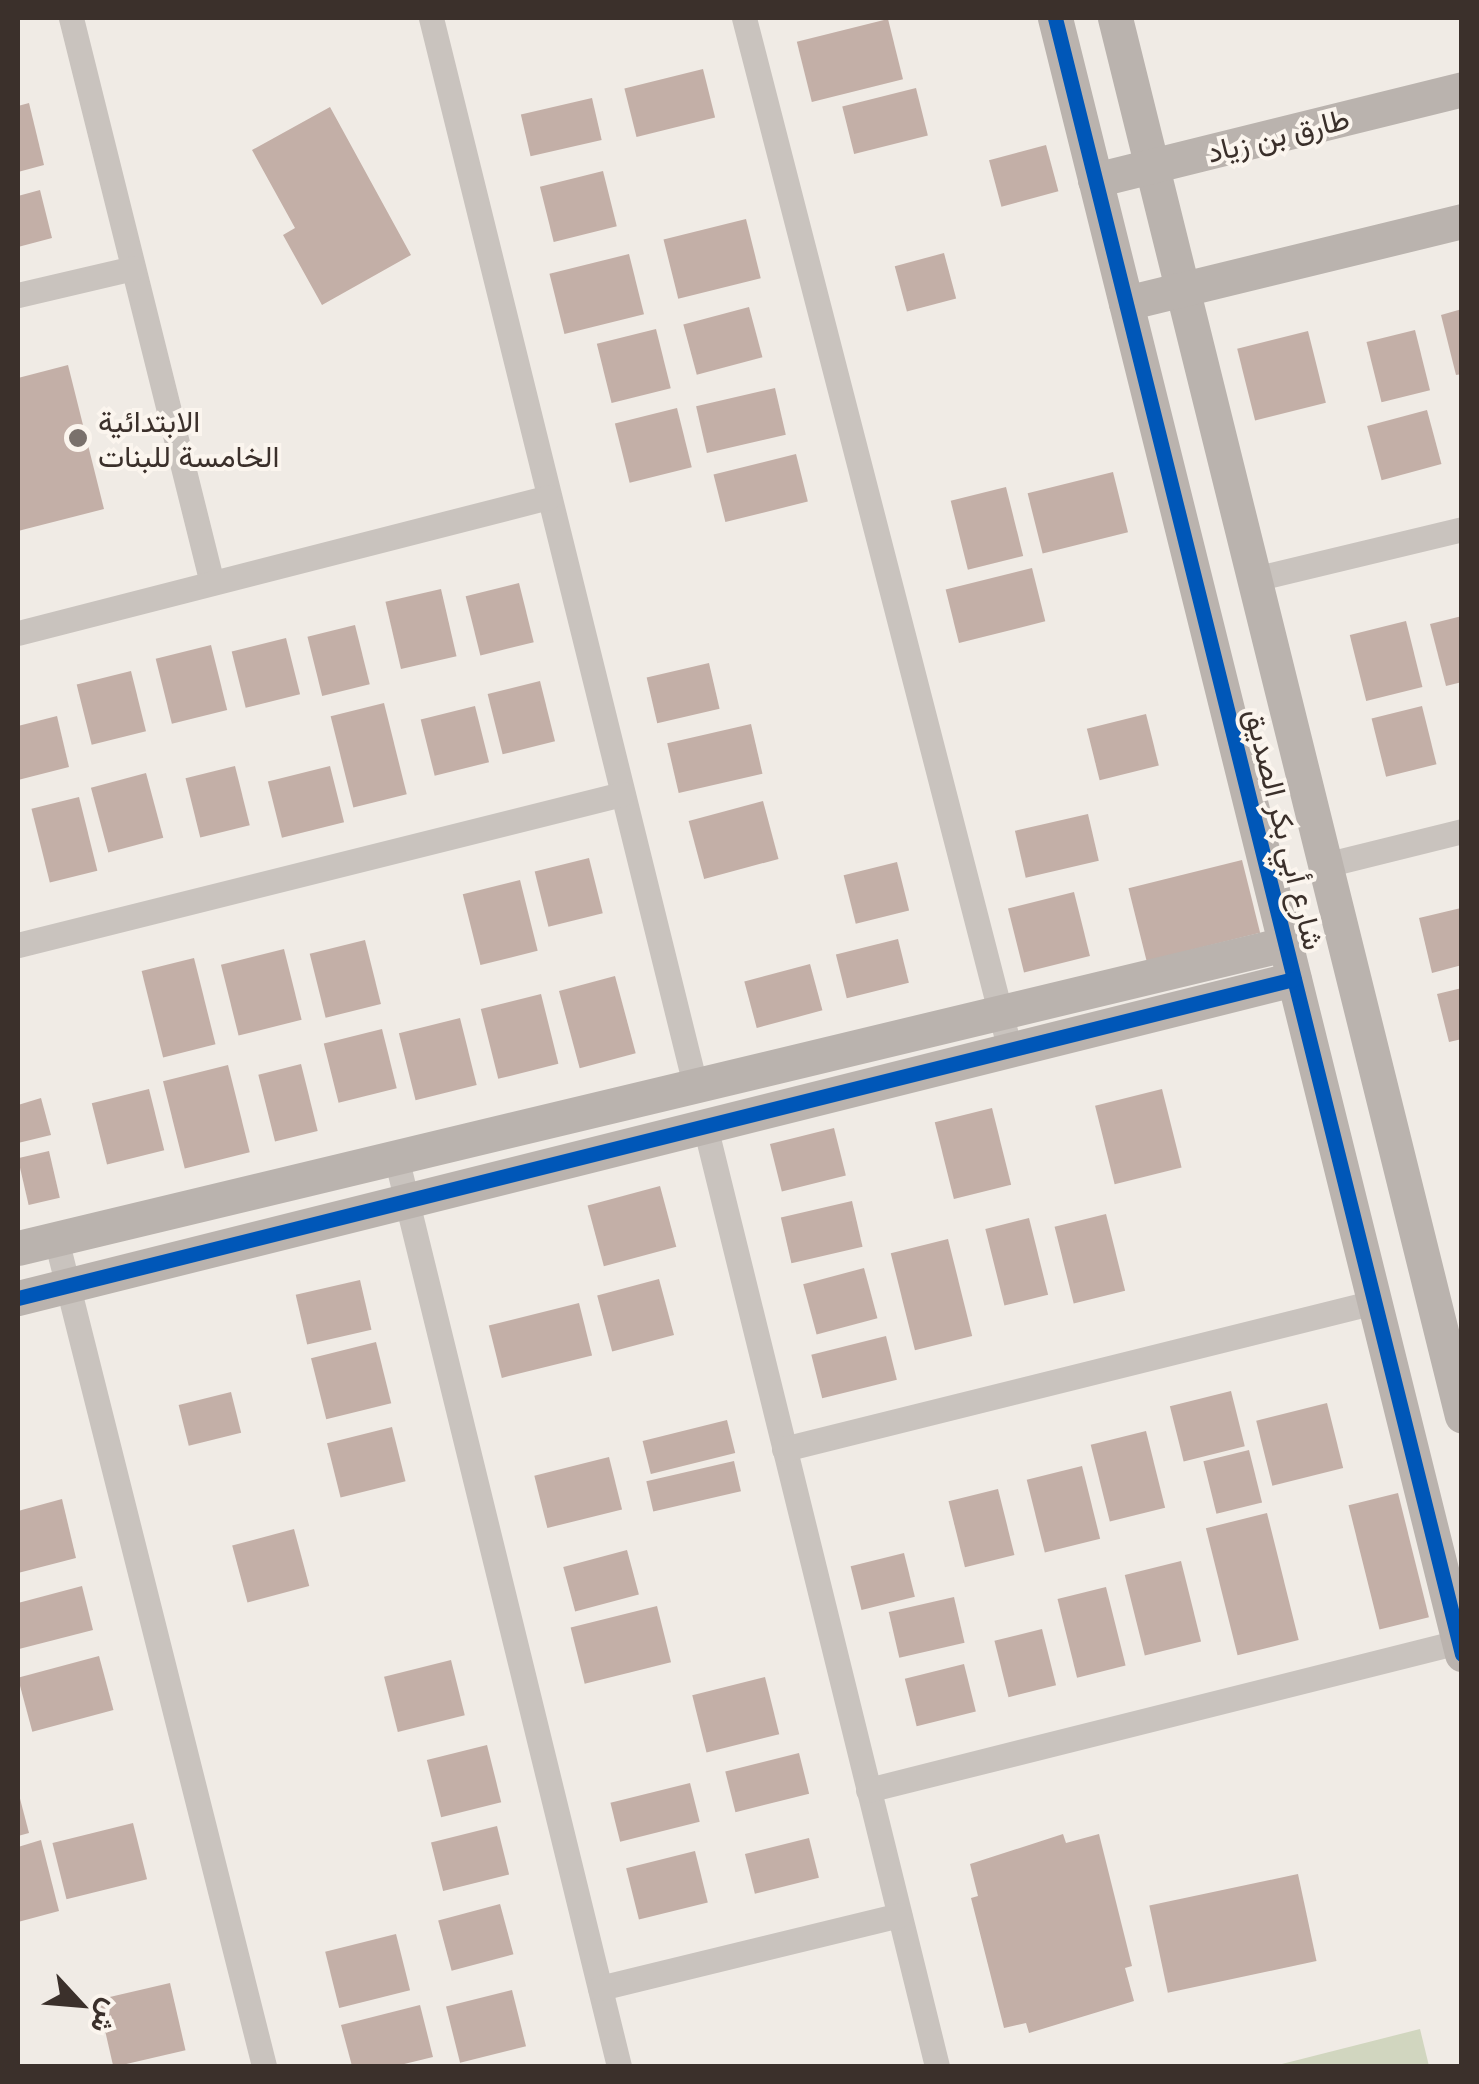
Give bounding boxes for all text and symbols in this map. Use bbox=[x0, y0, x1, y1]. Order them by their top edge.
street label: طارق بن زياد bbox=[1203, 100, 1353, 170]
place label: الابتدائية الخامسة للبنات bbox=[98, 403, 279, 474]
marker: الابتدائية الخامسة للبنات bbox=[67, 427, 89, 449]
street label: شارع أبي بكر الصديق bbox=[1238, 705, 1332, 953]
north arrow bbox=[30, 1954, 130, 2054]
text: ش bbox=[83, 1994, 131, 2041]

